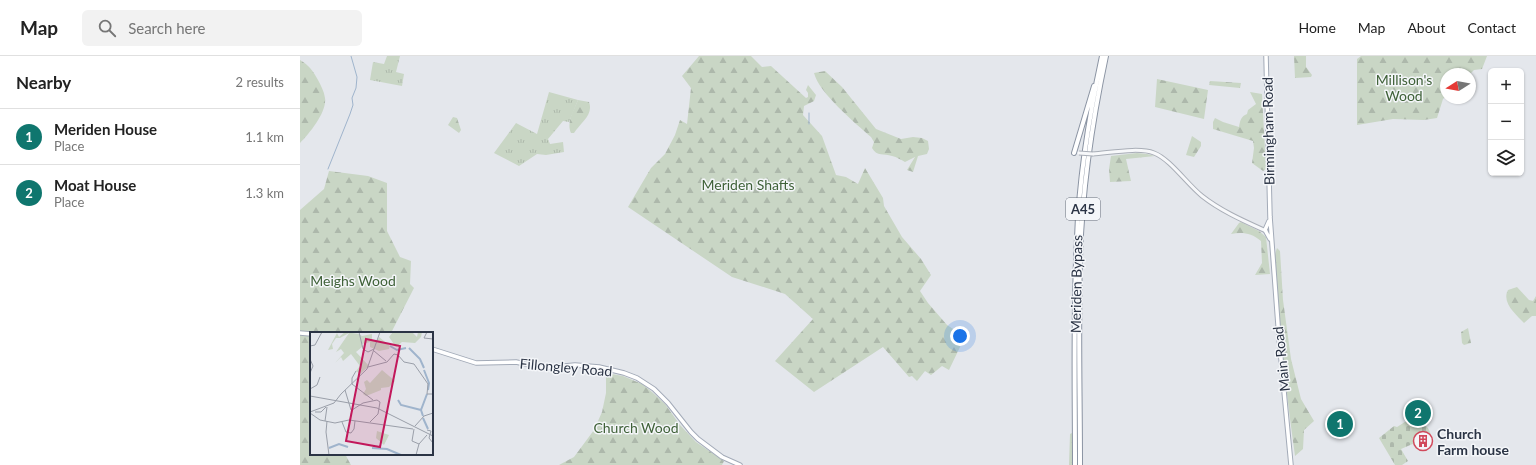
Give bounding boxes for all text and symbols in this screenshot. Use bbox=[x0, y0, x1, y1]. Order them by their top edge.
search box bbox=[82, 10, 362, 46]
text: Map bbox=[20, 16, 58, 39]
icon: search bbox=[96, 17, 118, 39]
text: Search here bbox=[128, 19, 206, 37]
text: Home bbox=[1298, 19, 1336, 36]
text: Map bbox=[1358, 19, 1385, 36]
text: About bbox=[1407, 19, 1445, 36]
text: Contact bbox=[1467, 19, 1516, 36]
north arrow bbox=[1440, 68, 1476, 104]
map controls bbox=[1488, 68, 1524, 176]
button: + bbox=[1488, 68, 1524, 104]
park label: Millison's Wood bbox=[1376, 71, 1432, 104]
text: Nearby bbox=[16, 72, 71, 93]
text: 2 results bbox=[236, 74, 284, 90]
street label: Birmingham Road bbox=[1259, 77, 1277, 185]
button: − bbox=[1488, 104, 1524, 140]
text: Meriden House bbox=[54, 120, 157, 138]
text: 1 bbox=[25, 129, 33, 145]
text: 1.1 km bbox=[245, 129, 284, 145]
text: Place bbox=[54, 138, 84, 154]
button: layers bbox=[1488, 140, 1524, 176]
text: Moat House bbox=[54, 176, 136, 194]
park label: Meriden Shafts bbox=[701, 176, 795, 193]
text: 2 bbox=[25, 185, 33, 201]
text: 1.3 km bbox=[245, 185, 284, 201]
text: Place bbox=[54, 194, 84, 210]
road number: A45 bbox=[1066, 198, 1100, 220]
street label: Meriden Bypass bbox=[1067, 235, 1085, 333]
park label: Meighs Wood bbox=[310, 272, 396, 289]
your location bbox=[950, 326, 970, 346]
street label: Main Road bbox=[1269, 326, 1293, 392]
inset map bbox=[310, 332, 433, 455]
street label: Fillongley Road bbox=[519, 354, 613, 380]
pin: 2 bbox=[1405, 398, 1431, 428]
pin: 1 bbox=[1327, 409, 1353, 439]
park label: Church Wood bbox=[593, 419, 679, 436]
place label: Church Farm house bbox=[1437, 425, 1509, 458]
building icon: Church Farm house bbox=[1412, 430, 1434, 452]

